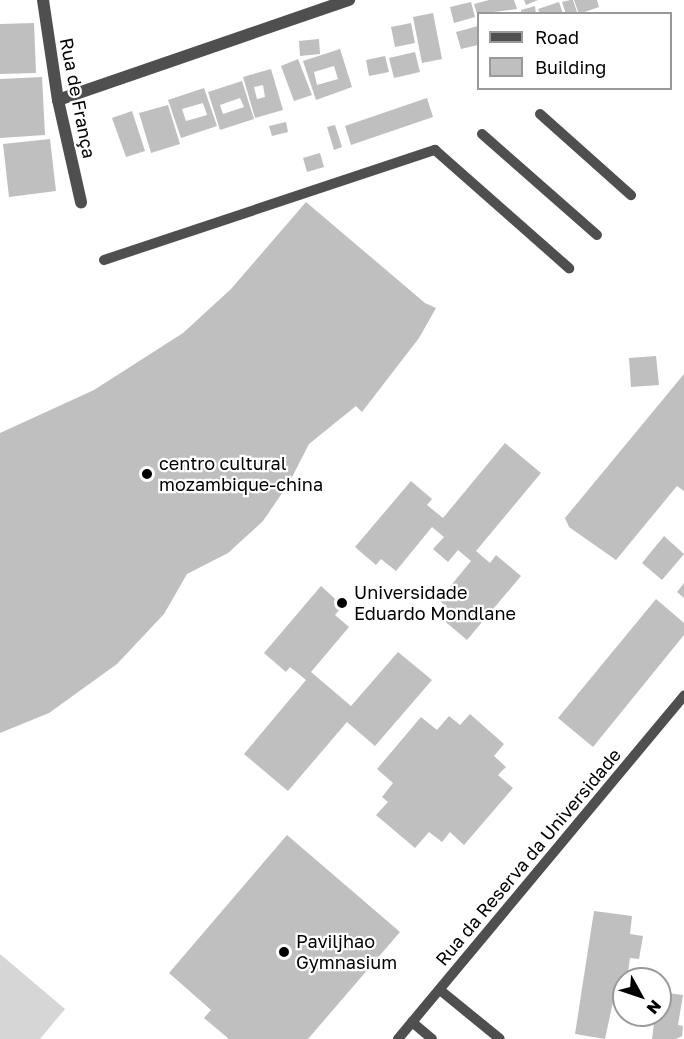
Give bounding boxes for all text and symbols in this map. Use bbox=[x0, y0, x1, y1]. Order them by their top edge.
legend bbox=[477, 12, 672, 90]
text: Road bbox=[535, 26, 579, 48]
street label: Rua de França bbox=[56, 36, 100, 160]
text: Building bbox=[535, 56, 606, 78]
place label: centro cultural mozambique-china bbox=[159, 453, 323, 496]
marker: centro cultural mozambique-china bbox=[140, 467, 154, 481]
place label: Universidade Eduardo Mondlane bbox=[354, 582, 516, 624]
marker: Universidade Eduardo Mondlane bbox=[335, 596, 349, 610]
street label: Rua da Reserva da Universidade bbox=[431, 744, 625, 970]
place label: Paviljhao Gymnasium bbox=[296, 931, 397, 974]
marker: Paviljhao Gymnasium bbox=[277, 945, 291, 959]
north arrow bbox=[612, 967, 672, 1027]
text: N bbox=[643, 996, 666, 1018]

